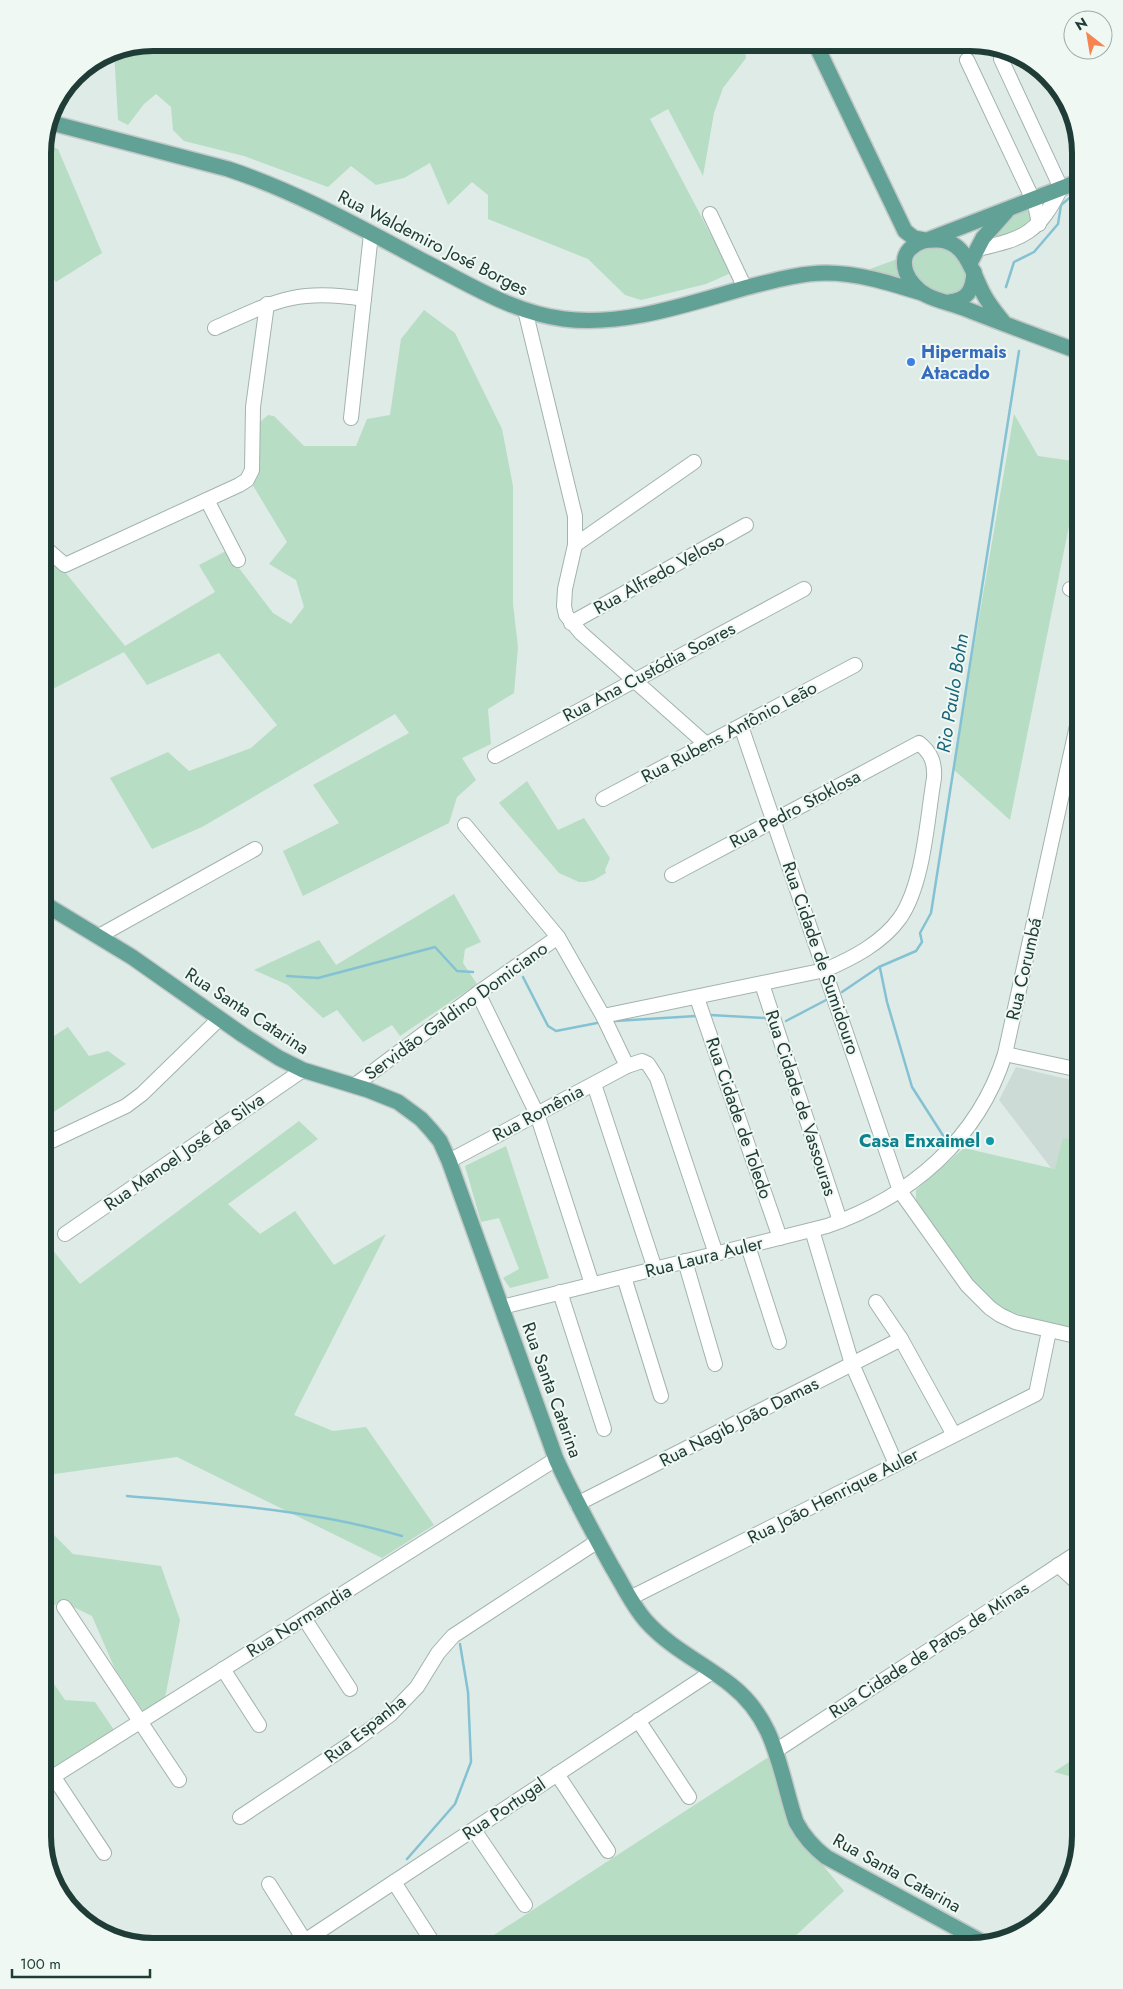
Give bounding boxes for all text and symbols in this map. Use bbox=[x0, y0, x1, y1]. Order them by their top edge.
north arrow bbox=[1063, 10, 1113, 60]
text: N bbox=[1071, 12, 1091, 35]
street label: Rua Waldemiro José Borges bbox=[333, 184, 533, 302]
place label: Hipermais Atacado bbox=[920, 339, 1007, 386]
marker: Hipermais Atacado bbox=[905, 356, 917, 368]
street label: Rua Alfredo Veloso bbox=[589, 527, 729, 621]
street label: Rua Ana Custódia Soares bbox=[558, 615, 740, 729]
water label: Rio Paulo Bohn bbox=[930, 632, 975, 755]
street label: Rua Rubens Antônio Leão bbox=[637, 675, 822, 789]
street label: Rua Pedro Stoklosa bbox=[725, 763, 865, 855]
street label: Rua Cidade de Sumidouro bbox=[776, 858, 866, 1058]
street label: Rua Corumbá bbox=[1000, 915, 1048, 1023]
street label: Servidão Galdino Domiciano bbox=[359, 935, 553, 1086]
street label: Rua Santa Catarina bbox=[180, 961, 314, 1061]
street label: Rua Cidade de Vassouras bbox=[759, 1007, 843, 1199]
street label: Rua Cidade de Toledo bbox=[699, 1034, 779, 1202]
street label: Rua Romênia bbox=[488, 1078, 588, 1148]
street label: Rua Manoel José da Silva bbox=[98, 1087, 270, 1217]
place label: Casa Enxaimel bbox=[859, 1128, 980, 1154]
marker: Casa Enxaimel bbox=[984, 1135, 996, 1147]
street label: Rua Laura Auler bbox=[642, 1230, 766, 1284]
street label: Rua Santa Catarina bbox=[515, 1318, 589, 1462]
street label: Rua Nagib João Damas bbox=[655, 1371, 823, 1473]
street label: Rua João Henrique Auler bbox=[743, 1441, 924, 1551]
street label: Rua Cidade de Patos de Minas bbox=[824, 1575, 1034, 1725]
street label: Rua Normandia bbox=[242, 1578, 356, 1664]
street label: Rua Espanha bbox=[319, 1689, 411, 1769]
street label: Rua Portugal bbox=[457, 1771, 551, 1847]
street label: Rua Santa Catarina bbox=[828, 1827, 966, 1919]
scale bar bbox=[12, 1946, 150, 1978]
text: 100 m bbox=[20, 1953, 61, 1975]

